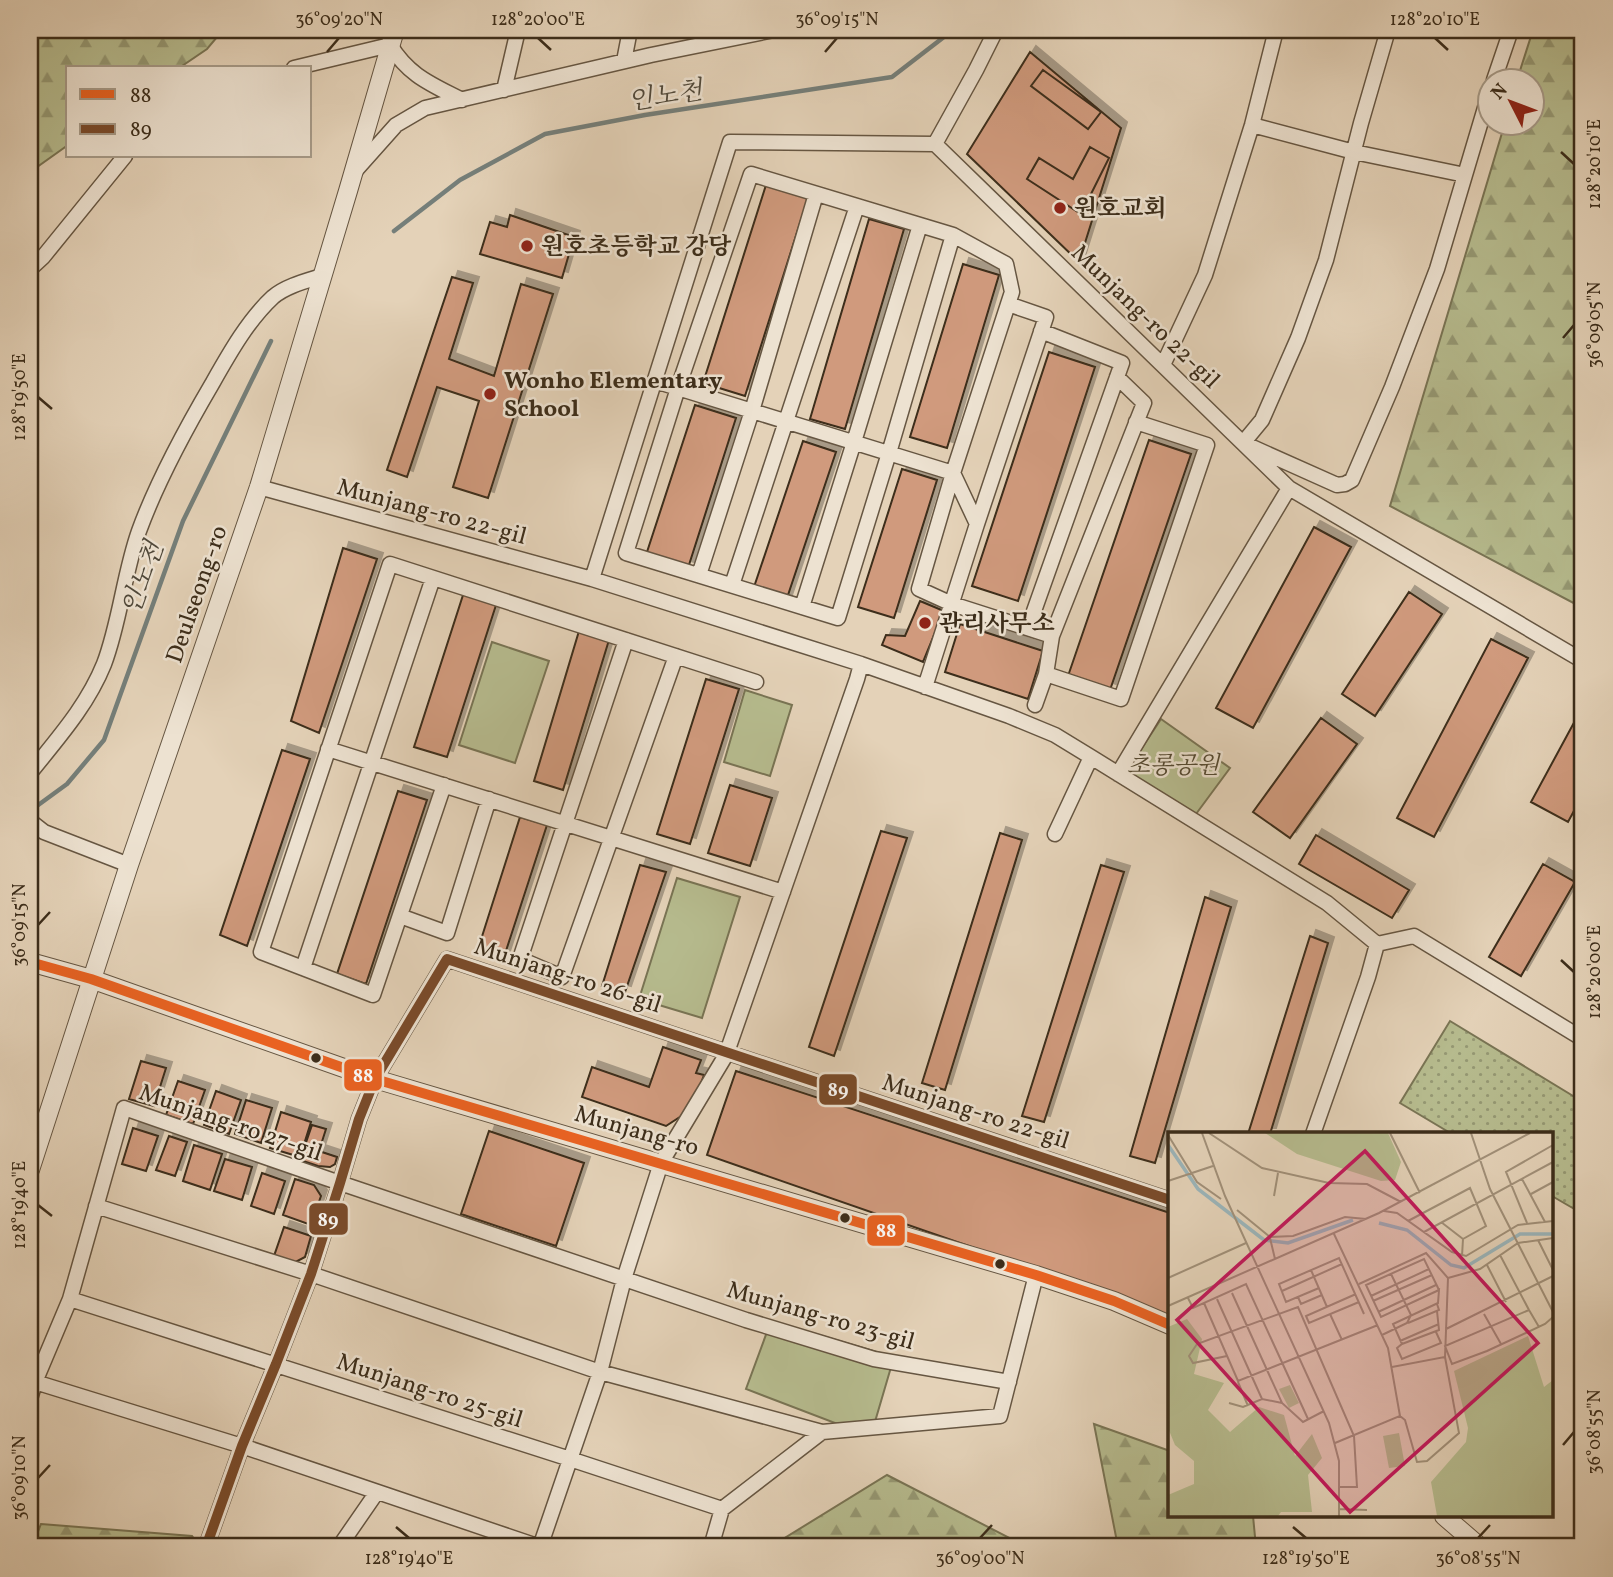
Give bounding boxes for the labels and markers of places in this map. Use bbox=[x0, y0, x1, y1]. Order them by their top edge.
place label: 원호교회 bbox=[1074, 193, 1167, 227]
marker: 원호교회 bbox=[1052, 200, 1068, 216]
place label: 원호초등학교 강당 bbox=[541, 231, 732, 265]
marker: 원호초등학교 강당 bbox=[519, 238, 535, 254]
place label: Wonho Elementary School bbox=[504, 365, 723, 427]
marker: Wonho Elementary School bbox=[482, 386, 498, 402]
place label: 관리사무소 bbox=[939, 608, 1055, 642]
marker: 관리사무소 bbox=[917, 615, 933, 631]
unlabelled marker bbox=[309, 1051, 323, 1065]
unlabelled marker bbox=[838, 1211, 852, 1225]
unlabelled marker bbox=[993, 1257, 1007, 1271]

